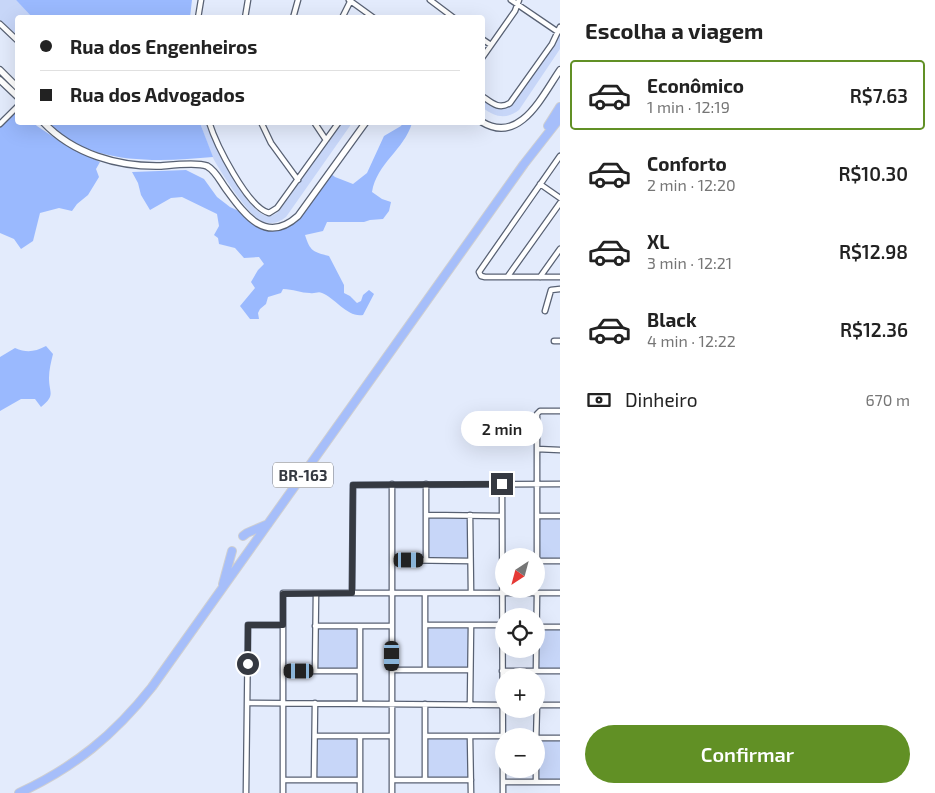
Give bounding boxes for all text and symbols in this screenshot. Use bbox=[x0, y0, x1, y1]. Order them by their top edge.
text: Escolha a viagem bbox=[585, 17, 763, 43]
text: Rua dos Engenheiros bbox=[70, 35, 257, 58]
icon: car bbox=[587, 73, 632, 118]
text: Econômico bbox=[647, 74, 744, 97]
text: Rua dos Advogados bbox=[70, 83, 245, 106]
text: R$7.63 bbox=[850, 84, 908, 107]
text: 1 min · 12:19 bbox=[647, 97, 730, 116]
icon: car bbox=[587, 151, 632, 196]
text: Conforto bbox=[647, 152, 727, 175]
text: R$10.30 bbox=[838, 162, 908, 185]
text: 2 min · 12:20 bbox=[647, 175, 736, 194]
icon: car bbox=[587, 229, 632, 274]
text: XL bbox=[647, 230, 669, 253]
text: R$12.98 bbox=[839, 240, 908, 263]
text: 3 min · 12:21 bbox=[647, 253, 732, 272]
icon: car bbox=[587, 307, 632, 352]
text: Black bbox=[647, 308, 697, 331]
text: R$12.36 bbox=[840, 318, 908, 341]
text: 4 min · 12:22 bbox=[647, 331, 736, 350]
icon: cash bbox=[585, 386, 613, 414]
text: Dinheiro bbox=[625, 388, 698, 411]
text: 670 m bbox=[865, 390, 910, 409]
callout: 2 min bbox=[461, 412, 543, 446]
text: 2 min bbox=[482, 419, 522, 438]
road number: BR-163 bbox=[273, 462, 333, 488]
route end bbox=[491, 473, 513, 495]
north arrow bbox=[495, 548, 545, 598]
map controls bbox=[495, 548, 545, 778]
car bbox=[394, 553, 424, 568]
button: locate bbox=[495, 608, 545, 658]
car bbox=[384, 641, 399, 671]
route start bbox=[237, 653, 259, 675]
car bbox=[284, 664, 314, 679]
button: + bbox=[495, 668, 545, 718]
button: Confirmar bbox=[585, 725, 910, 783]
button: − bbox=[495, 728, 545, 778]

